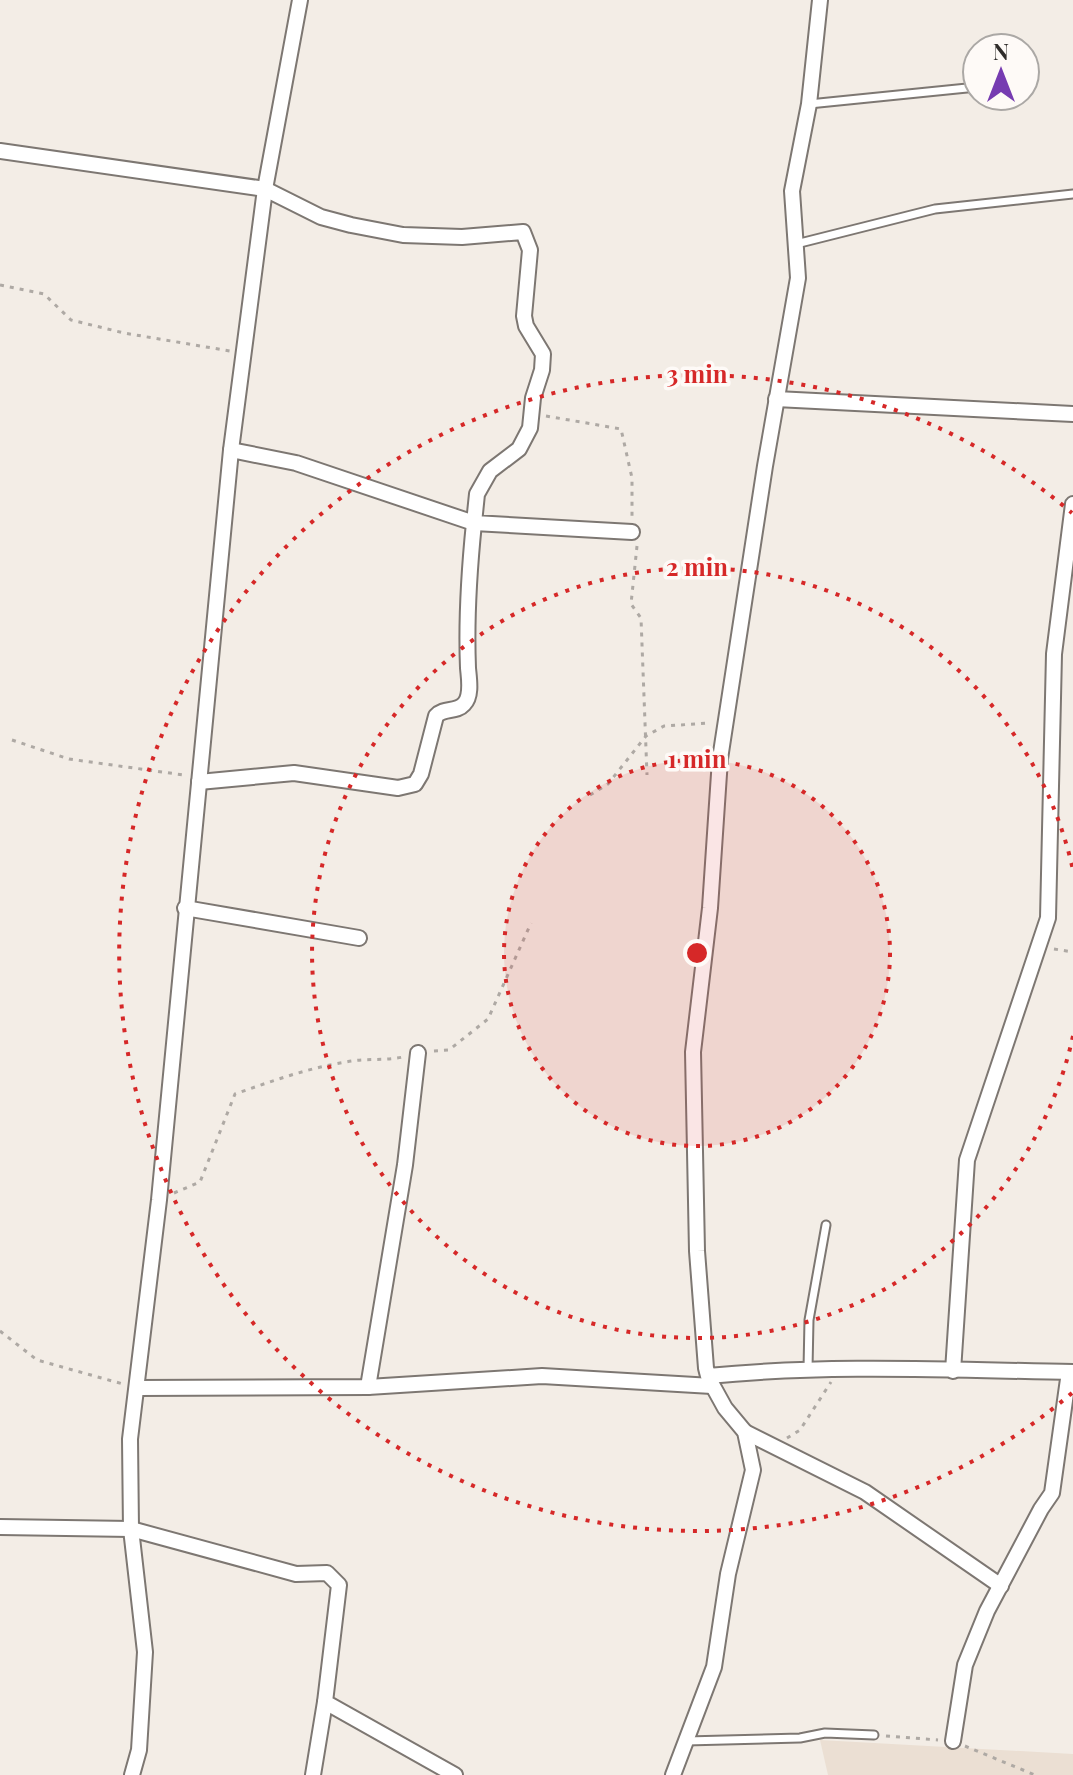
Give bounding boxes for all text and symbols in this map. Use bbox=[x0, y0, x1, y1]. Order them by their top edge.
north arrow bbox=[961, 32, 1041, 112]
text: N bbox=[993, 36, 1009, 66]
text: 3 min bbox=[666, 357, 728, 389]
text: 2 min bbox=[666, 550, 728, 582]
text: 1 min bbox=[668, 742, 727, 774]
centre of rings bbox=[683, 939, 711, 967]

